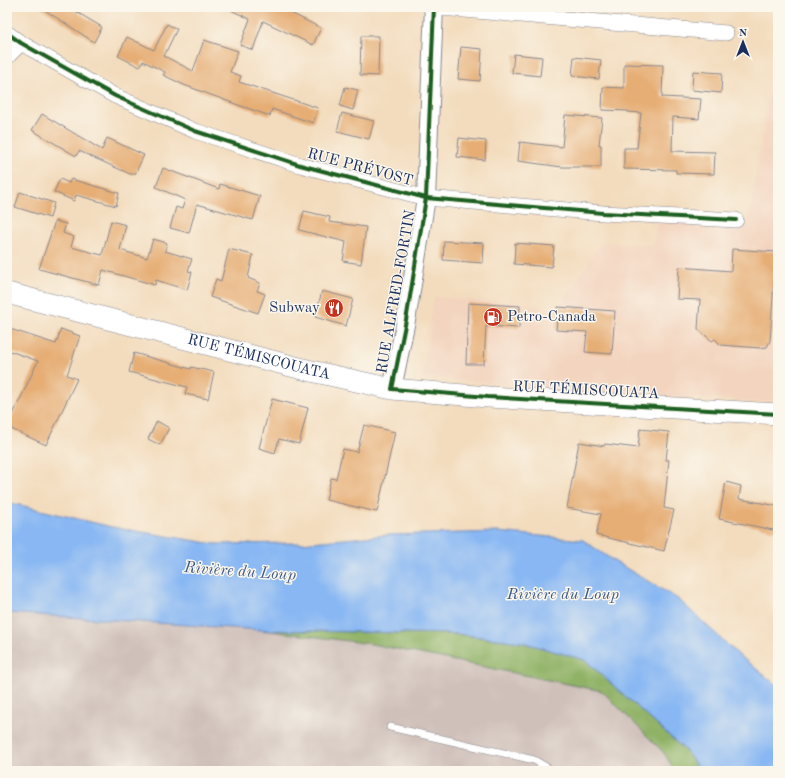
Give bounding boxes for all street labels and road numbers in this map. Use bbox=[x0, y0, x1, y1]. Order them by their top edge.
street label: RUE PRÉVOST bbox=[305, 144, 415, 189]
street label: RUE ALFRED-FORTIN bbox=[375, 209, 419, 375]
street label: RUE TÉMISCOUATA bbox=[186, 332, 332, 383]
street label: RUE TÉMISCOUATA bbox=[512, 377, 660, 402]

